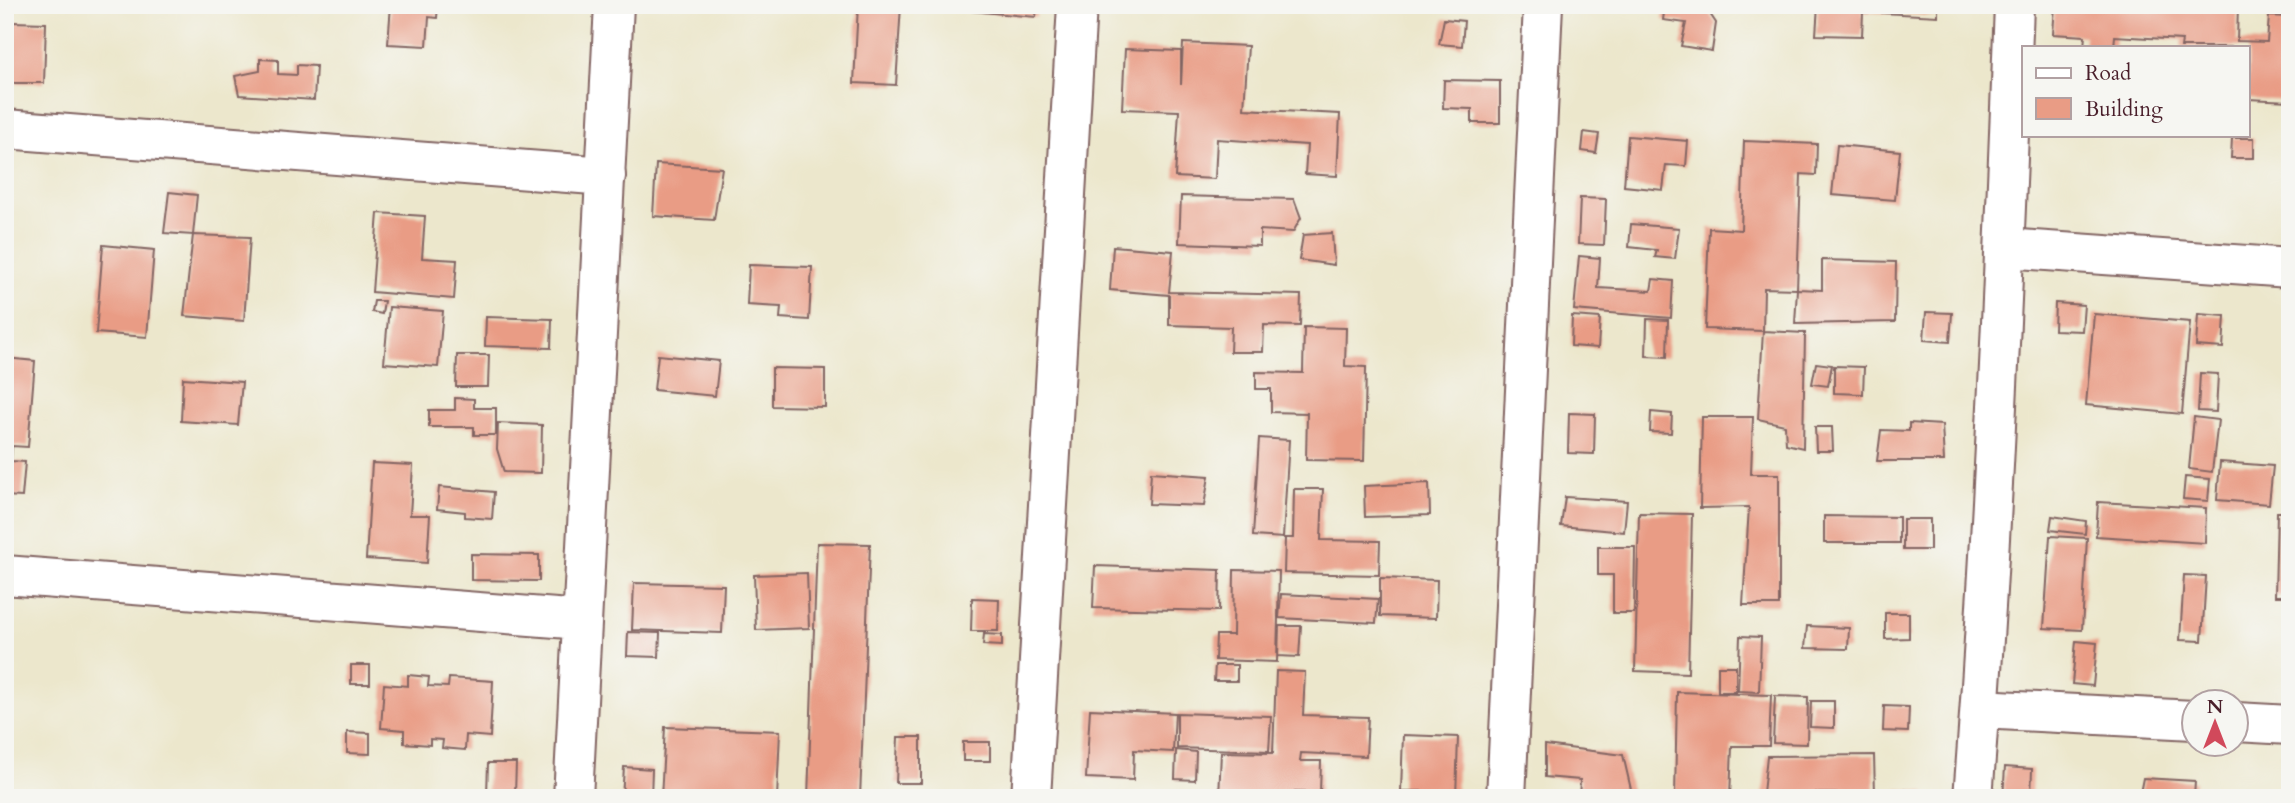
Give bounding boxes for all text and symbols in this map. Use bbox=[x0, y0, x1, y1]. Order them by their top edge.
legend bbox=[2022, 46, 2250, 136]
text: Road bbox=[2085, 59, 2131, 88]
text: Building bbox=[2085, 95, 2163, 124]
north arrow bbox=[2180, 688, 2250, 758]
text: N bbox=[2207, 694, 2224, 720]

